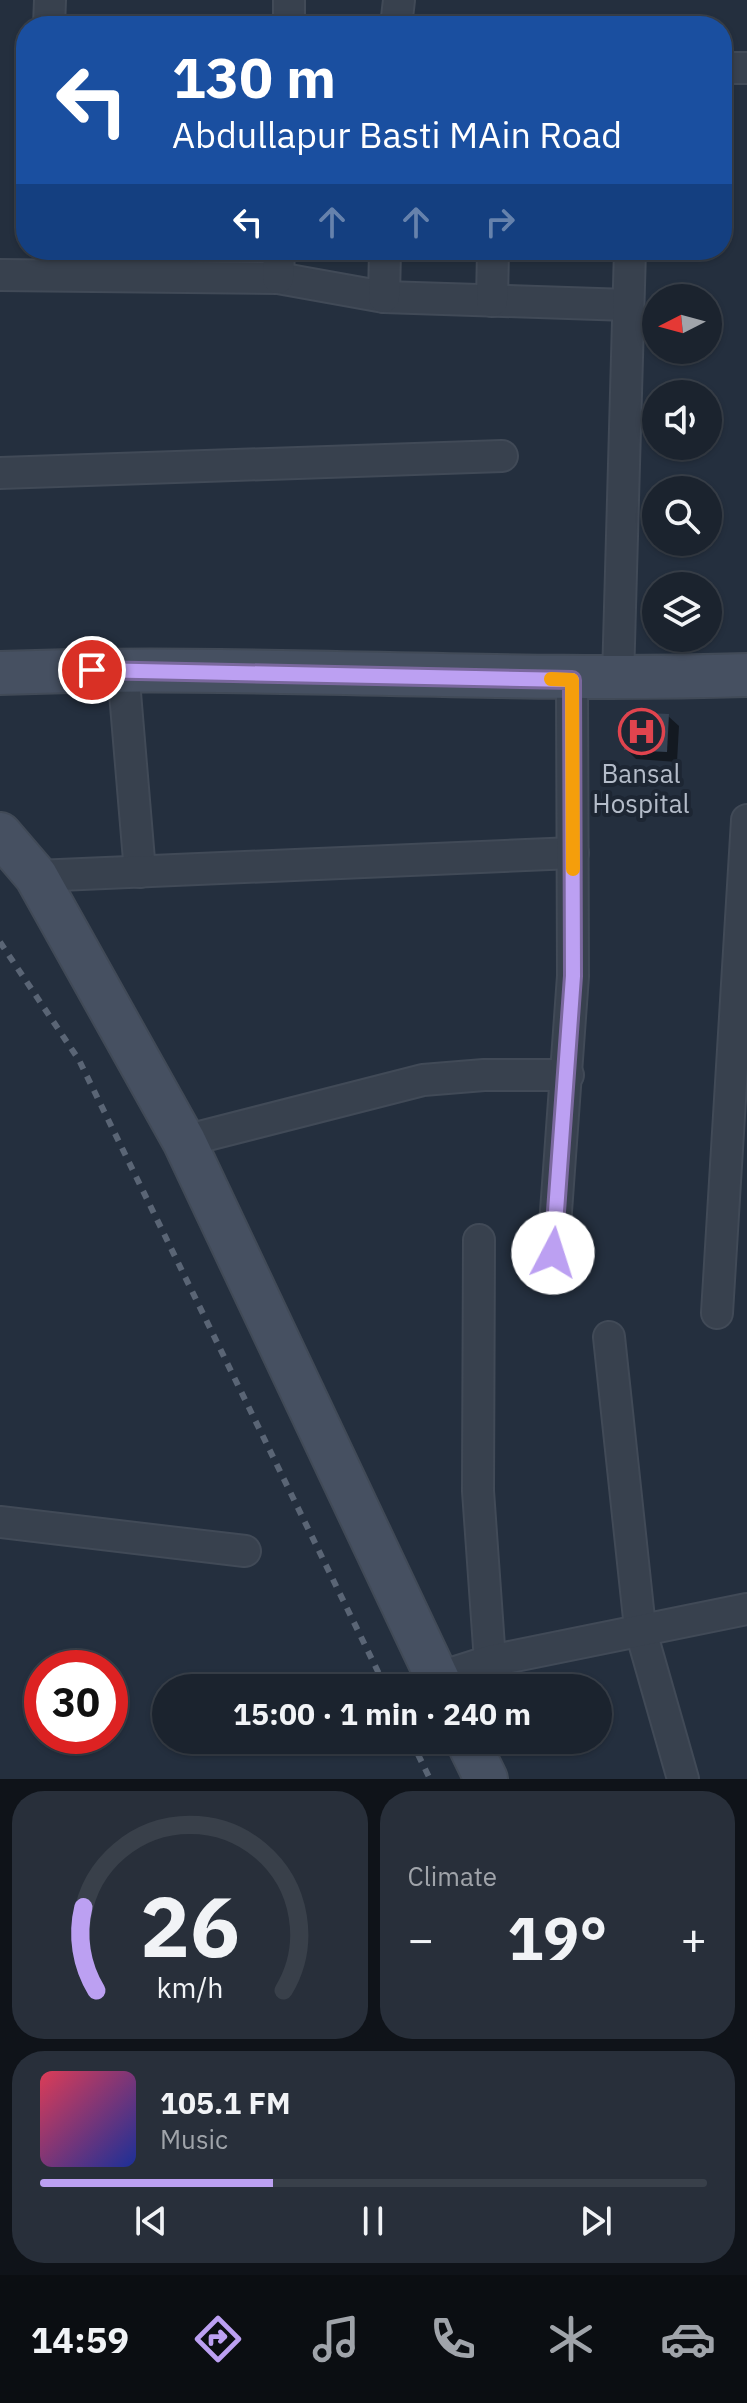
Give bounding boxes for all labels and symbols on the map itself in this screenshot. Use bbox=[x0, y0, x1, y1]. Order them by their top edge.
north arrow bbox=[642, 284, 722, 364]
pin bbox=[58, 636, 126, 704]
hospital icon: Bansal Hospital bbox=[617, 707, 665, 755]
place label: Bansal Hospital bbox=[592, 756, 690, 820]
position arrow bbox=[511, 1211, 595, 1295]
speed limit sign: 30 bbox=[24, 1650, 128, 1754]

